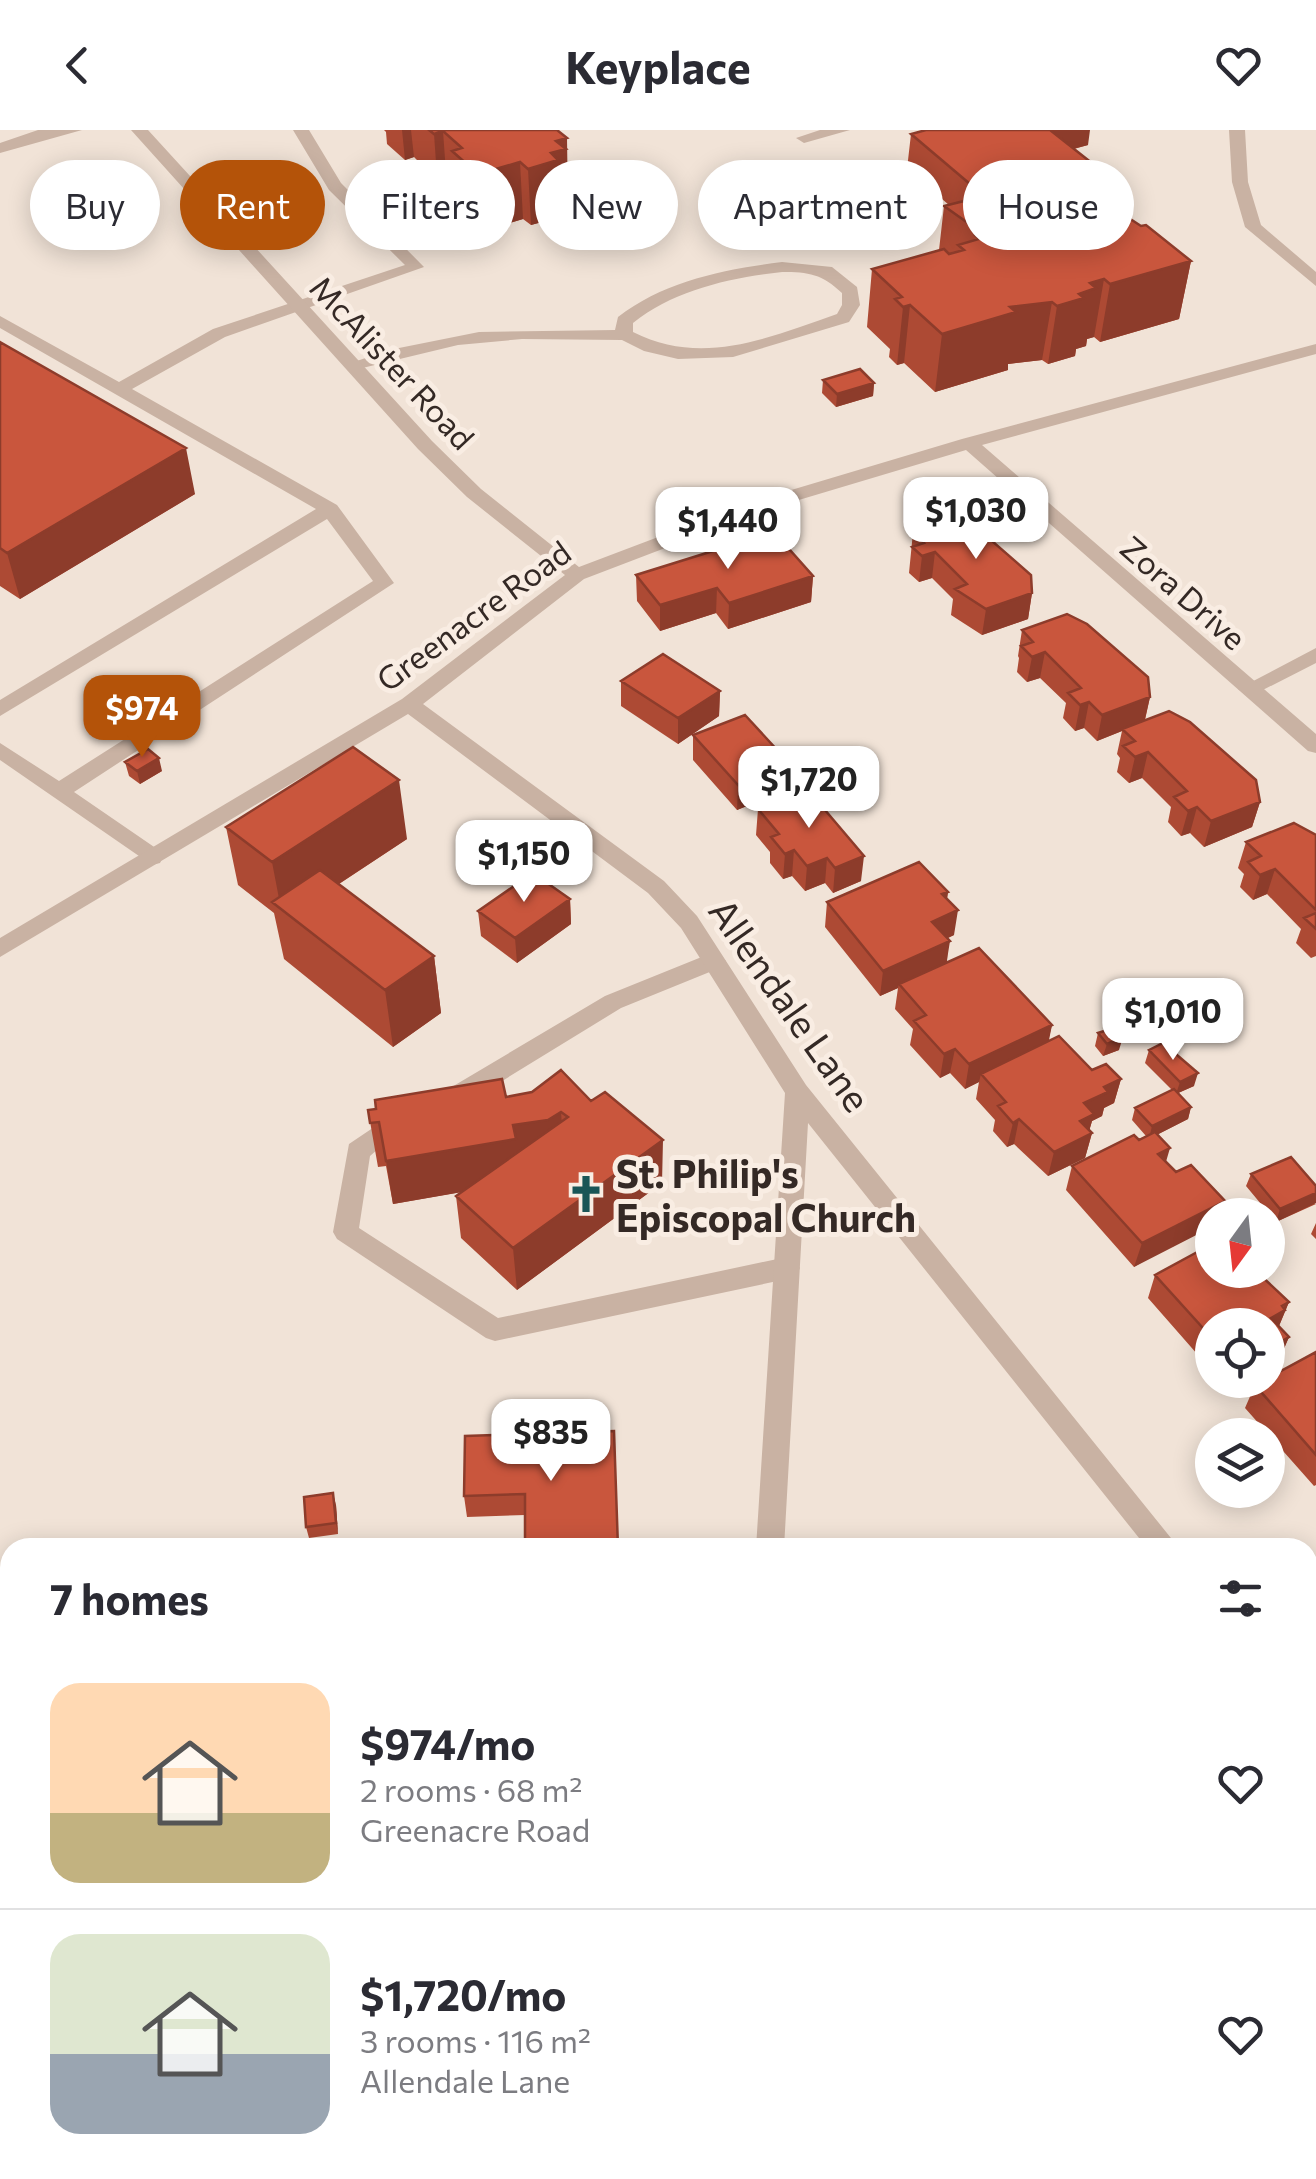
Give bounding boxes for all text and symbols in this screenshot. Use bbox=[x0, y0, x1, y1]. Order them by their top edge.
icon: back bbox=[50, 38, 105, 93]
text: Keyplace bbox=[565, 38, 751, 93]
icon: heart bbox=[1211, 38, 1266, 93]
chip: Buy bbox=[30, 160, 160, 250]
chip: Rent bbox=[180, 160, 325, 250]
chip: Filters bbox=[345, 160, 515, 250]
chip: New bbox=[535, 160, 678, 250]
chip: Apartment bbox=[698, 160, 943, 250]
chip: House bbox=[963, 160, 1134, 250]
street label: McAlister Road bbox=[302, 267, 484, 457]
pin: $1,030 bbox=[895, 477, 1057, 562]
pin: $1,440 bbox=[647, 487, 809, 572]
text: $1,030 bbox=[925, 489, 1027, 529]
text: $1,440 bbox=[677, 499, 779, 539]
street label: Zora Drive bbox=[1113, 527, 1255, 657]
street label: Greenacre Road bbox=[368, 531, 578, 699]
pin: $974 bbox=[83, 675, 201, 760]
text: $974 bbox=[105, 687, 179, 727]
pin: $1,720 bbox=[728, 746, 890, 831]
text: $1,720 bbox=[760, 758, 858, 798]
pin: $1,150 bbox=[443, 820, 605, 905]
text: $1,150 bbox=[478, 832, 570, 872]
street label: Allendale Lane bbox=[700, 888, 882, 1120]
pin: $1,010 bbox=[1092, 978, 1254, 1063]
text: $1,010 bbox=[1124, 990, 1222, 1030]
place label: St. Philip's Episcopal Church bbox=[616, 1149, 916, 1240]
church icon: St. Philip's Episcopal Church bbox=[565, 1173, 607, 1215]
north arrow bbox=[1195, 1198, 1285, 1288]
map controls bbox=[1195, 1198, 1285, 1508]
button: locate bbox=[1195, 1308, 1285, 1398]
pin: $835 bbox=[492, 1399, 610, 1484]
text: $835 bbox=[513, 1411, 589, 1451]
button: layers bbox=[1195, 1418, 1285, 1508]
icon: filters bbox=[1213, 1571, 1268, 1626]
text: 7 homes bbox=[50, 1572, 209, 1624]
text: $974/mo bbox=[360, 1717, 535, 1769]
icon: home bbox=[130, 1723, 250, 1843]
icon: heart bbox=[1213, 1756, 1268, 1811]
text: 2 rooms · 68 m² bbox=[360, 1769, 582, 1809]
text: Greenacre Road bbox=[360, 1809, 590, 1849]
text: $1,720/mo bbox=[360, 1968, 566, 2020]
icon: home bbox=[130, 1974, 250, 2094]
icon: heart bbox=[1213, 2007, 1268, 2062]
text: 3 rooms · 116 m² bbox=[360, 2020, 591, 2060]
text: Allendale Lane bbox=[360, 2060, 570, 2100]

